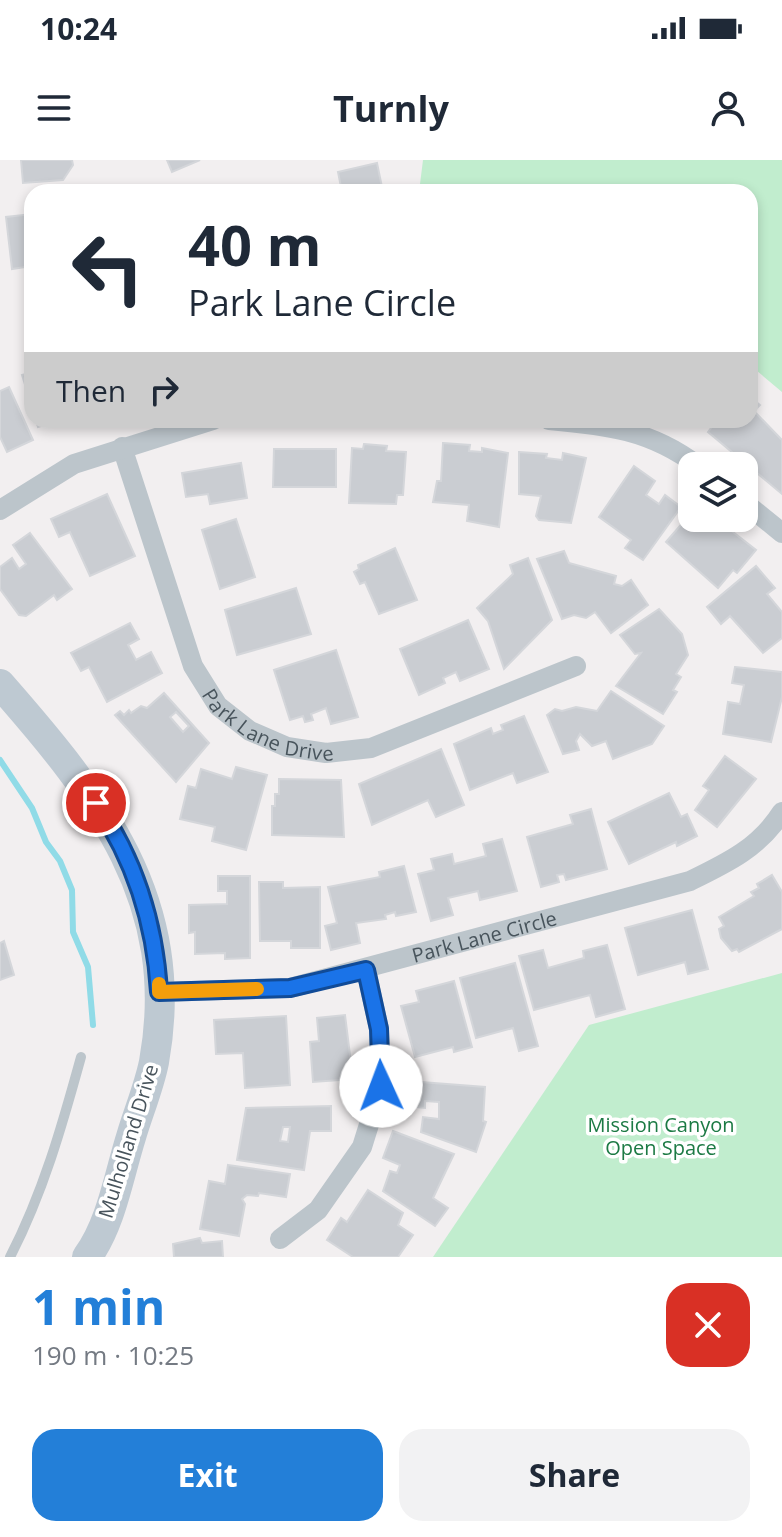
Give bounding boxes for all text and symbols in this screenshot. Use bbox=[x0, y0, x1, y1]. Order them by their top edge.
text: 10:24 bbox=[40, 8, 117, 49]
text: Turnly bbox=[333, 84, 449, 133]
icon: menu bbox=[32, 86, 76, 130]
icon: person bbox=[706, 86, 750, 130]
text: 40 m bbox=[188, 206, 322, 282]
icon: left bbox=[56, 216, 160, 320]
text: Park Lane Circle bbox=[188, 278, 456, 327]
icon: right bbox=[142, 368, 186, 412]
text: Then bbox=[56, 370, 126, 411]
map controls bbox=[678, 452, 758, 532]
button: layers bbox=[678, 452, 758, 532]
street label: Park Lane Drive bbox=[197, 683, 335, 767]
pin bbox=[62, 769, 130, 837]
icon: arrive bbox=[74, 781, 118, 825]
street label: Park Lane Circle bbox=[409, 904, 560, 968]
position arrow bbox=[339, 1044, 423, 1128]
street label: Mulholland Drive bbox=[92, 1061, 164, 1221]
park label: Mission Canyon Open Space bbox=[588, 1111, 734, 1161]
text: 1 min bbox=[32, 1274, 165, 1339]
button: close bbox=[666, 1283, 750, 1367]
text: 190 m · 10:25 bbox=[32, 1337, 194, 1373]
button: Exit bbox=[32, 1429, 383, 1521]
button: Share bbox=[399, 1429, 750, 1521]

